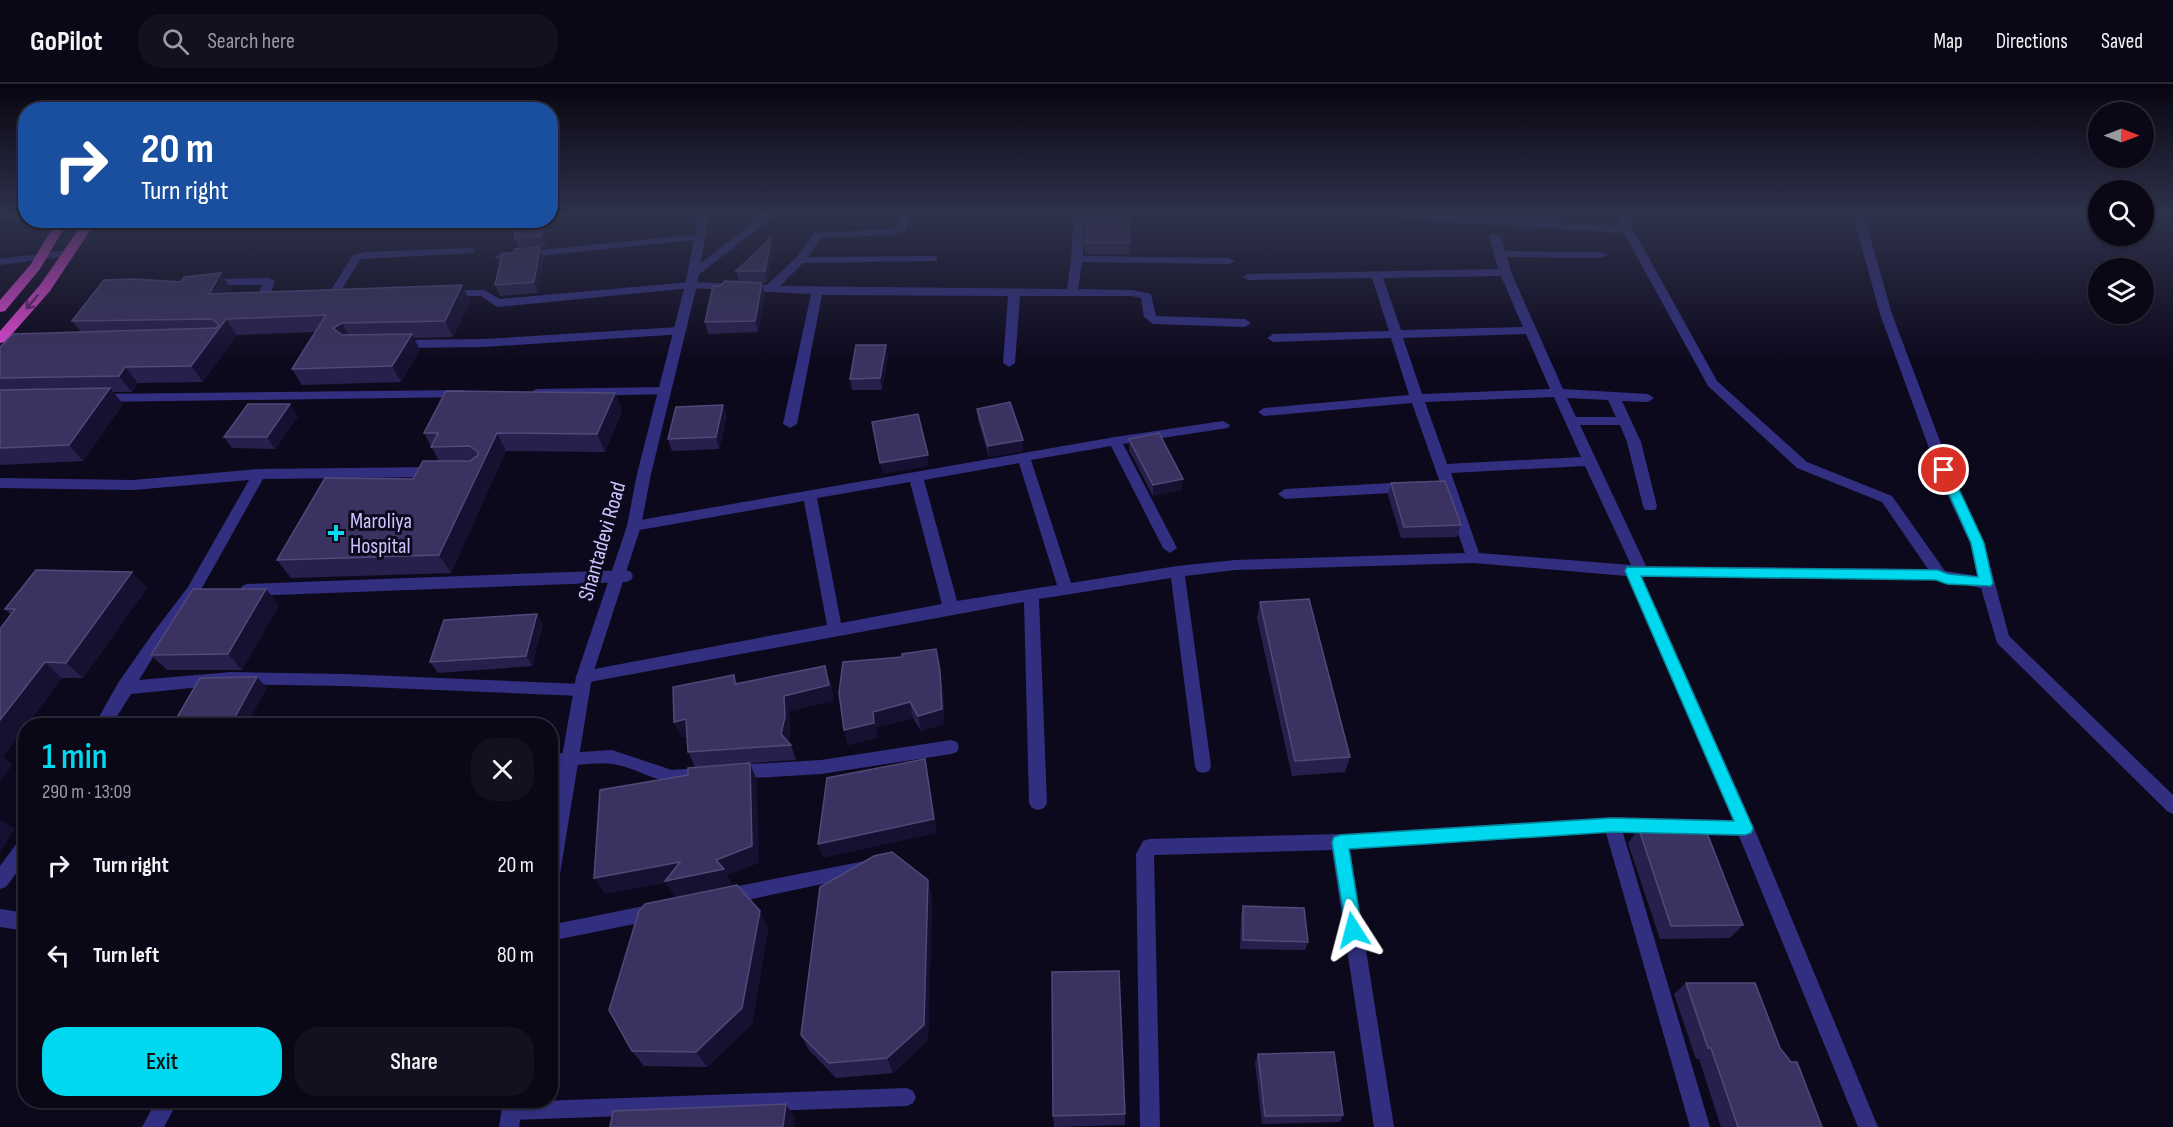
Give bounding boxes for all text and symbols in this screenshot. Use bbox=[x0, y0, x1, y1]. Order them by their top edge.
search box bbox=[138, 14, 558, 68]
text: GoPilot bbox=[30, 25, 102, 58]
icon: search bbox=[159, 25, 192, 58]
text: Search here bbox=[207, 28, 295, 55]
text: Map bbox=[1933, 29, 1963, 54]
text: Directions bbox=[1996, 29, 2068, 54]
text: Saved bbox=[2101, 29, 2143, 54]
north arrow bbox=[2088, 102, 2154, 168]
map controls bbox=[2088, 102, 2154, 324]
text: 20 m bbox=[141, 124, 214, 175]
icon: right bbox=[42, 126, 120, 204]
text: Turn right bbox=[141, 175, 228, 207]
button: search bbox=[2088, 180, 2154, 246]
button: layers bbox=[2088, 258, 2154, 324]
one-way arrow bbox=[26, 294, 39, 310]
pin bbox=[1918, 444, 1969, 495]
icon: arrive bbox=[1927, 453, 1960, 486]
street label: Shantadevi Road bbox=[573, 479, 632, 604]
place label: Maroliya Hospital bbox=[350, 508, 412, 560]
marker: Maroliya Hospital bbox=[327, 524, 345, 542]
text: 1 min bbox=[42, 736, 107, 779]
button: close bbox=[471, 738, 534, 801]
text: 290 m · 13:09 bbox=[42, 780, 131, 804]
icon: right bbox=[42, 849, 75, 882]
text: Turn right bbox=[93, 852, 169, 879]
text: 20 m bbox=[498, 852, 534, 879]
position arrow bbox=[1321, 898, 1385, 962]
icon: left bbox=[42, 939, 75, 972]
text: Turn left bbox=[93, 942, 159, 969]
text: 80 m bbox=[497, 942, 534, 969]
button: Exit bbox=[42, 1027, 282, 1096]
button: Share bbox=[294, 1027, 534, 1096]

